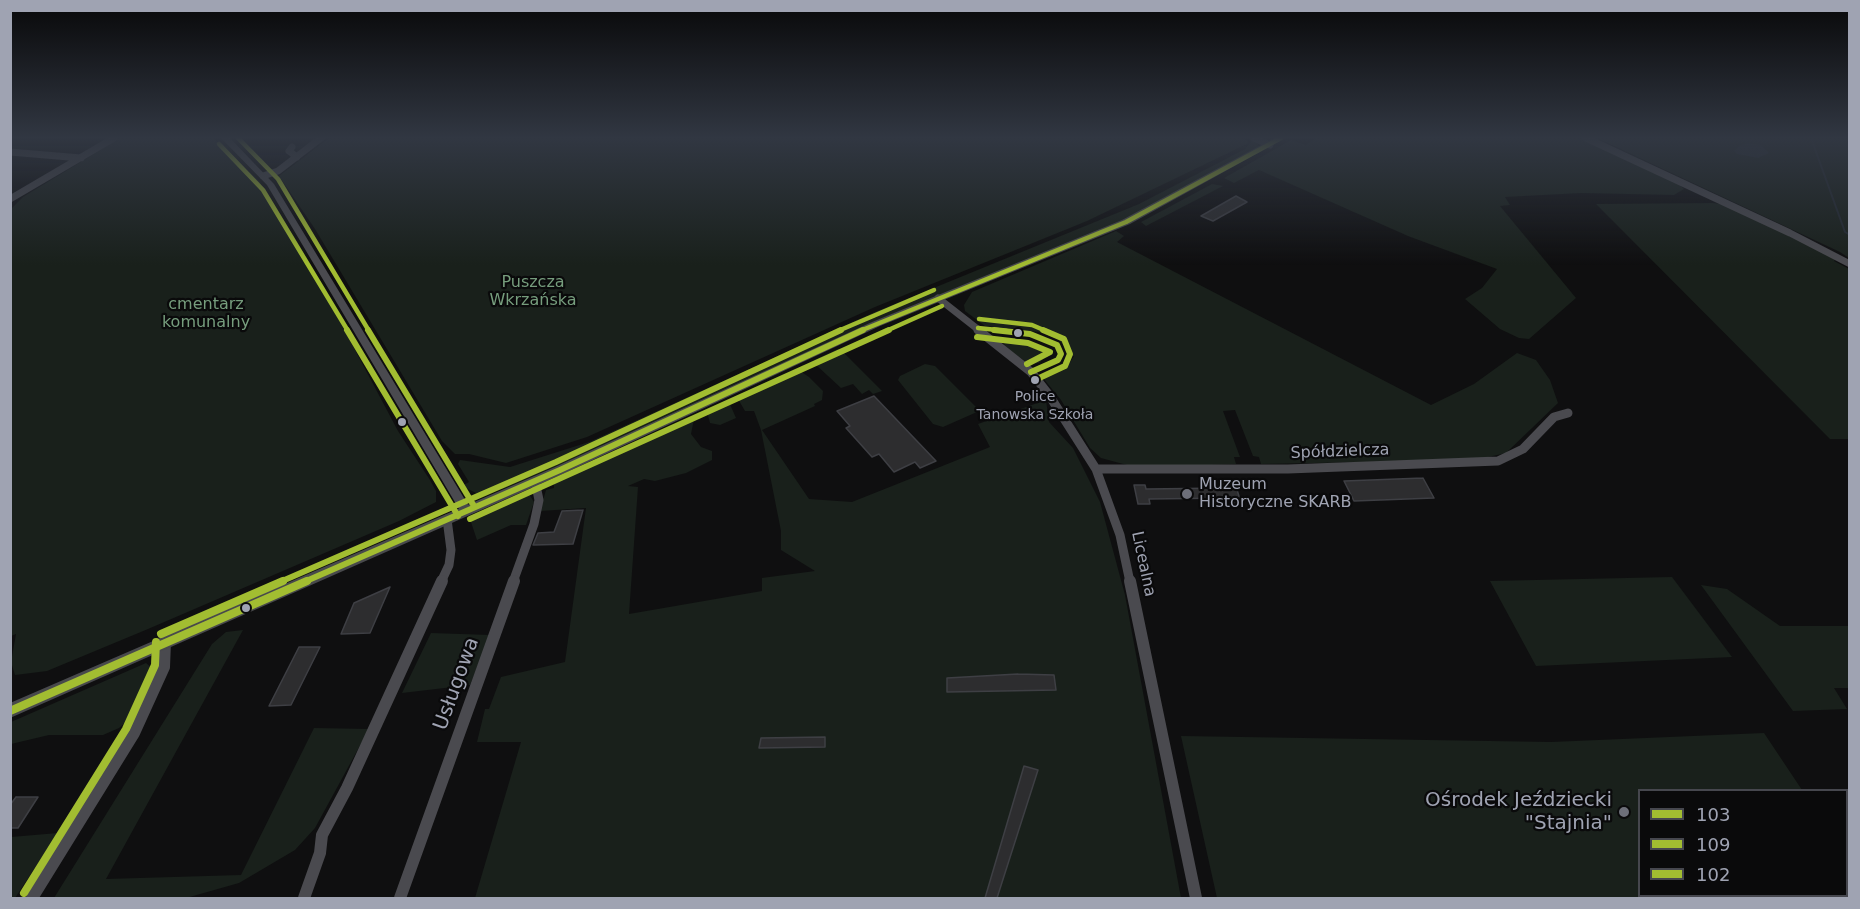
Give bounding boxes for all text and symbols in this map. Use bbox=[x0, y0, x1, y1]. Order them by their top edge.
park label: Puszcza Wkrzańska bbox=[489, 273, 577, 311]
park label: cmentarz komunalny bbox=[162, 295, 250, 333]
unlabelled marker bbox=[1012, 327, 1024, 339]
marker: Police Tanowska Szkoła bbox=[1029, 374, 1041, 386]
place label: Police Tanowska Szkoła bbox=[977, 389, 1093, 422]
unlabelled marker bbox=[396, 416, 408, 428]
street label: Spółdzielcza bbox=[1290, 441, 1390, 463]
place label: Muzeum Historyczne SKARB bbox=[1199, 475, 1352, 513]
marker: Muzeum Historyczne SKARB bbox=[1180, 487, 1194, 501]
street label: Licealna bbox=[1127, 530, 1159, 598]
unlabelled marker bbox=[240, 602, 252, 614]
street label: Usługowa bbox=[429, 634, 485, 734]
place label: Ośrodek Jeździecki "Stajnia" bbox=[1425, 789, 1612, 836]
legend bbox=[1638, 789, 1848, 897]
text: 103 bbox=[1696, 804, 1730, 825]
marker: Ośrodek Jeździecki "Stajnia" bbox=[1617, 805, 1631, 819]
text: 109 bbox=[1696, 834, 1730, 855]
text: 102 bbox=[1696, 864, 1730, 885]

